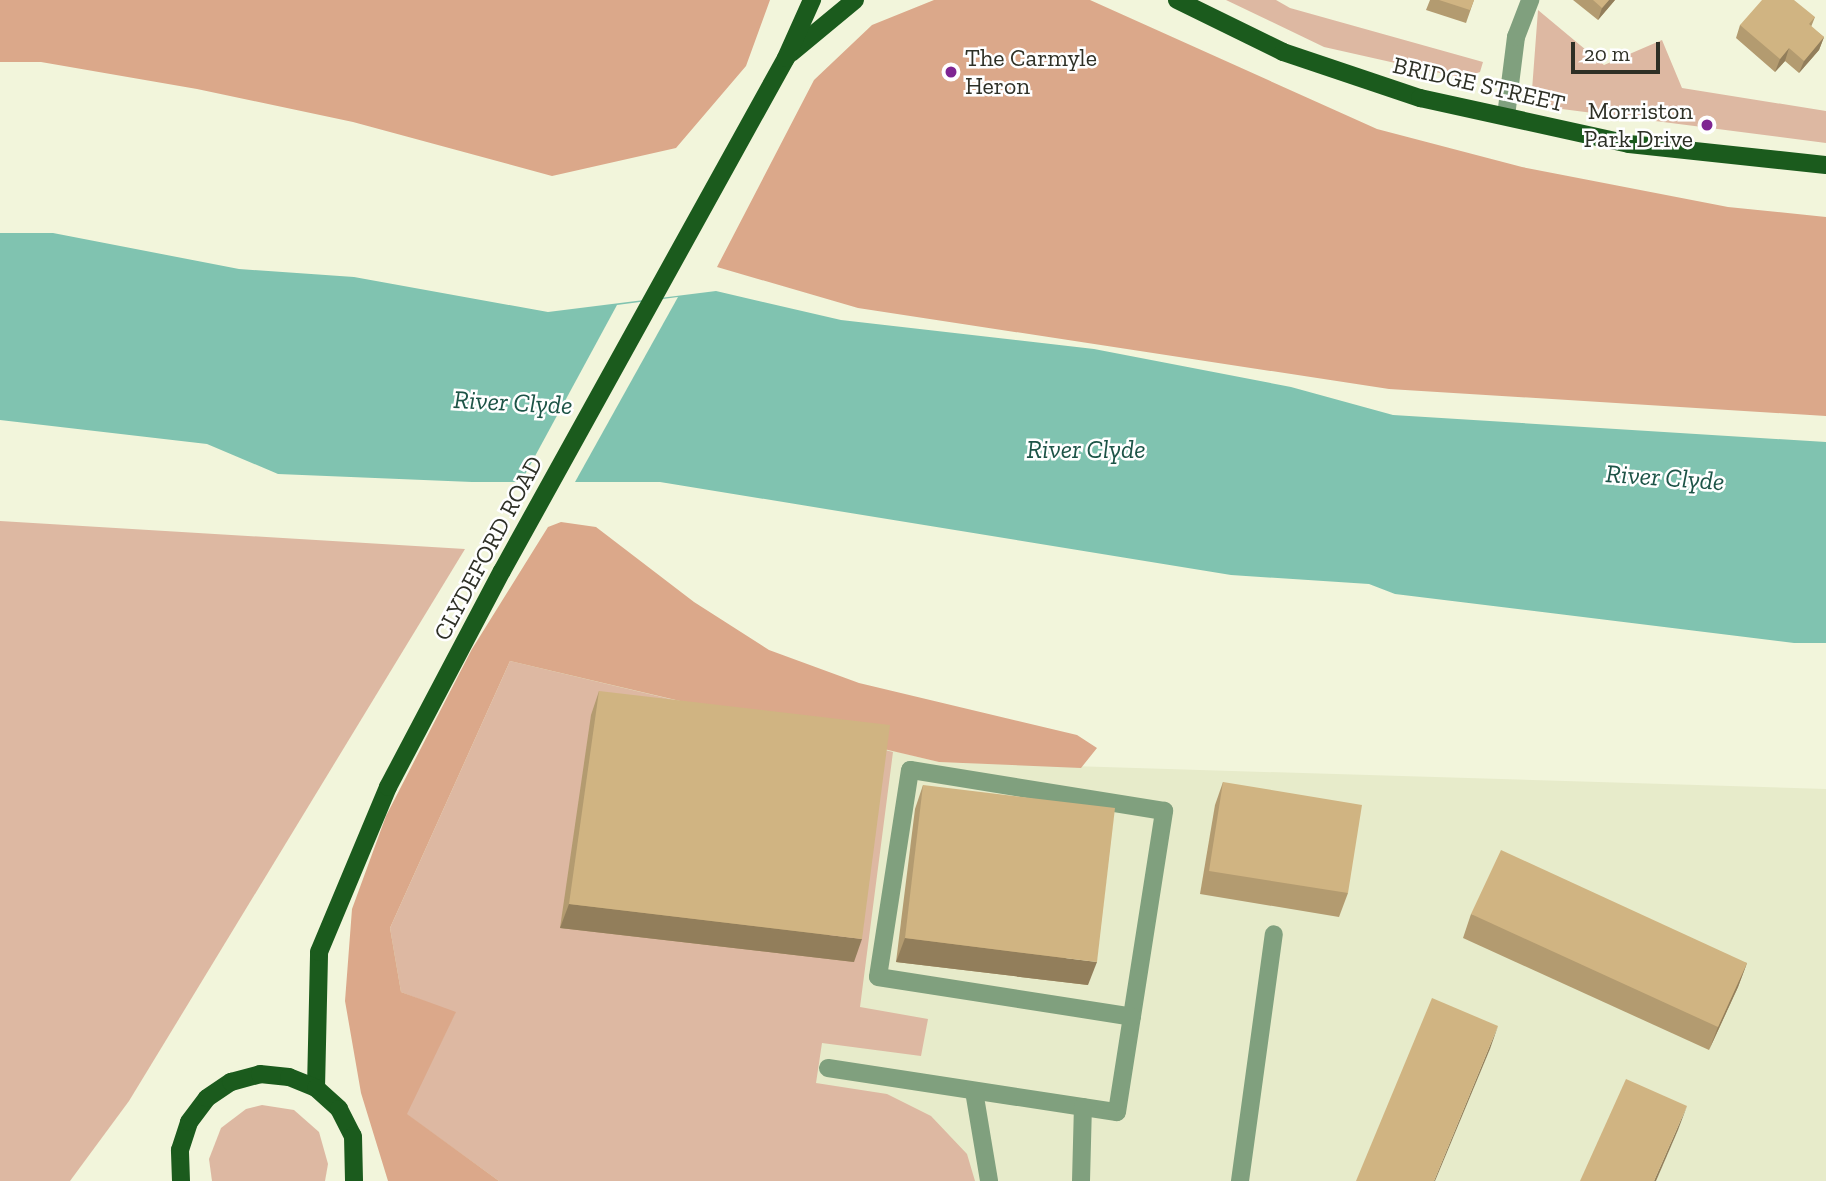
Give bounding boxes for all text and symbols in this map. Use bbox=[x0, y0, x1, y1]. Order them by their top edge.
scale bar bbox=[1574, 28, 1663, 72]
text: 20 m bbox=[1584, 41, 1630, 66]
place label: The Carmyle Heron bbox=[965, 44, 1097, 100]
street label: BRIDGE STREET bbox=[1390, 50, 1568, 118]
marker: The Carmyle Heron bbox=[943, 64, 959, 80]
place label: Morriston Park Drive bbox=[1583, 97, 1693, 153]
marker: Morriston Park Drive bbox=[1699, 117, 1715, 133]
water label: River Clyde bbox=[453, 384, 573, 422]
water label: River Clyde bbox=[1026, 434, 1146, 466]
street label: CLYDEFORD ROAD bbox=[427, 451, 549, 645]
water label: River Clyde bbox=[1604, 458, 1726, 498]

